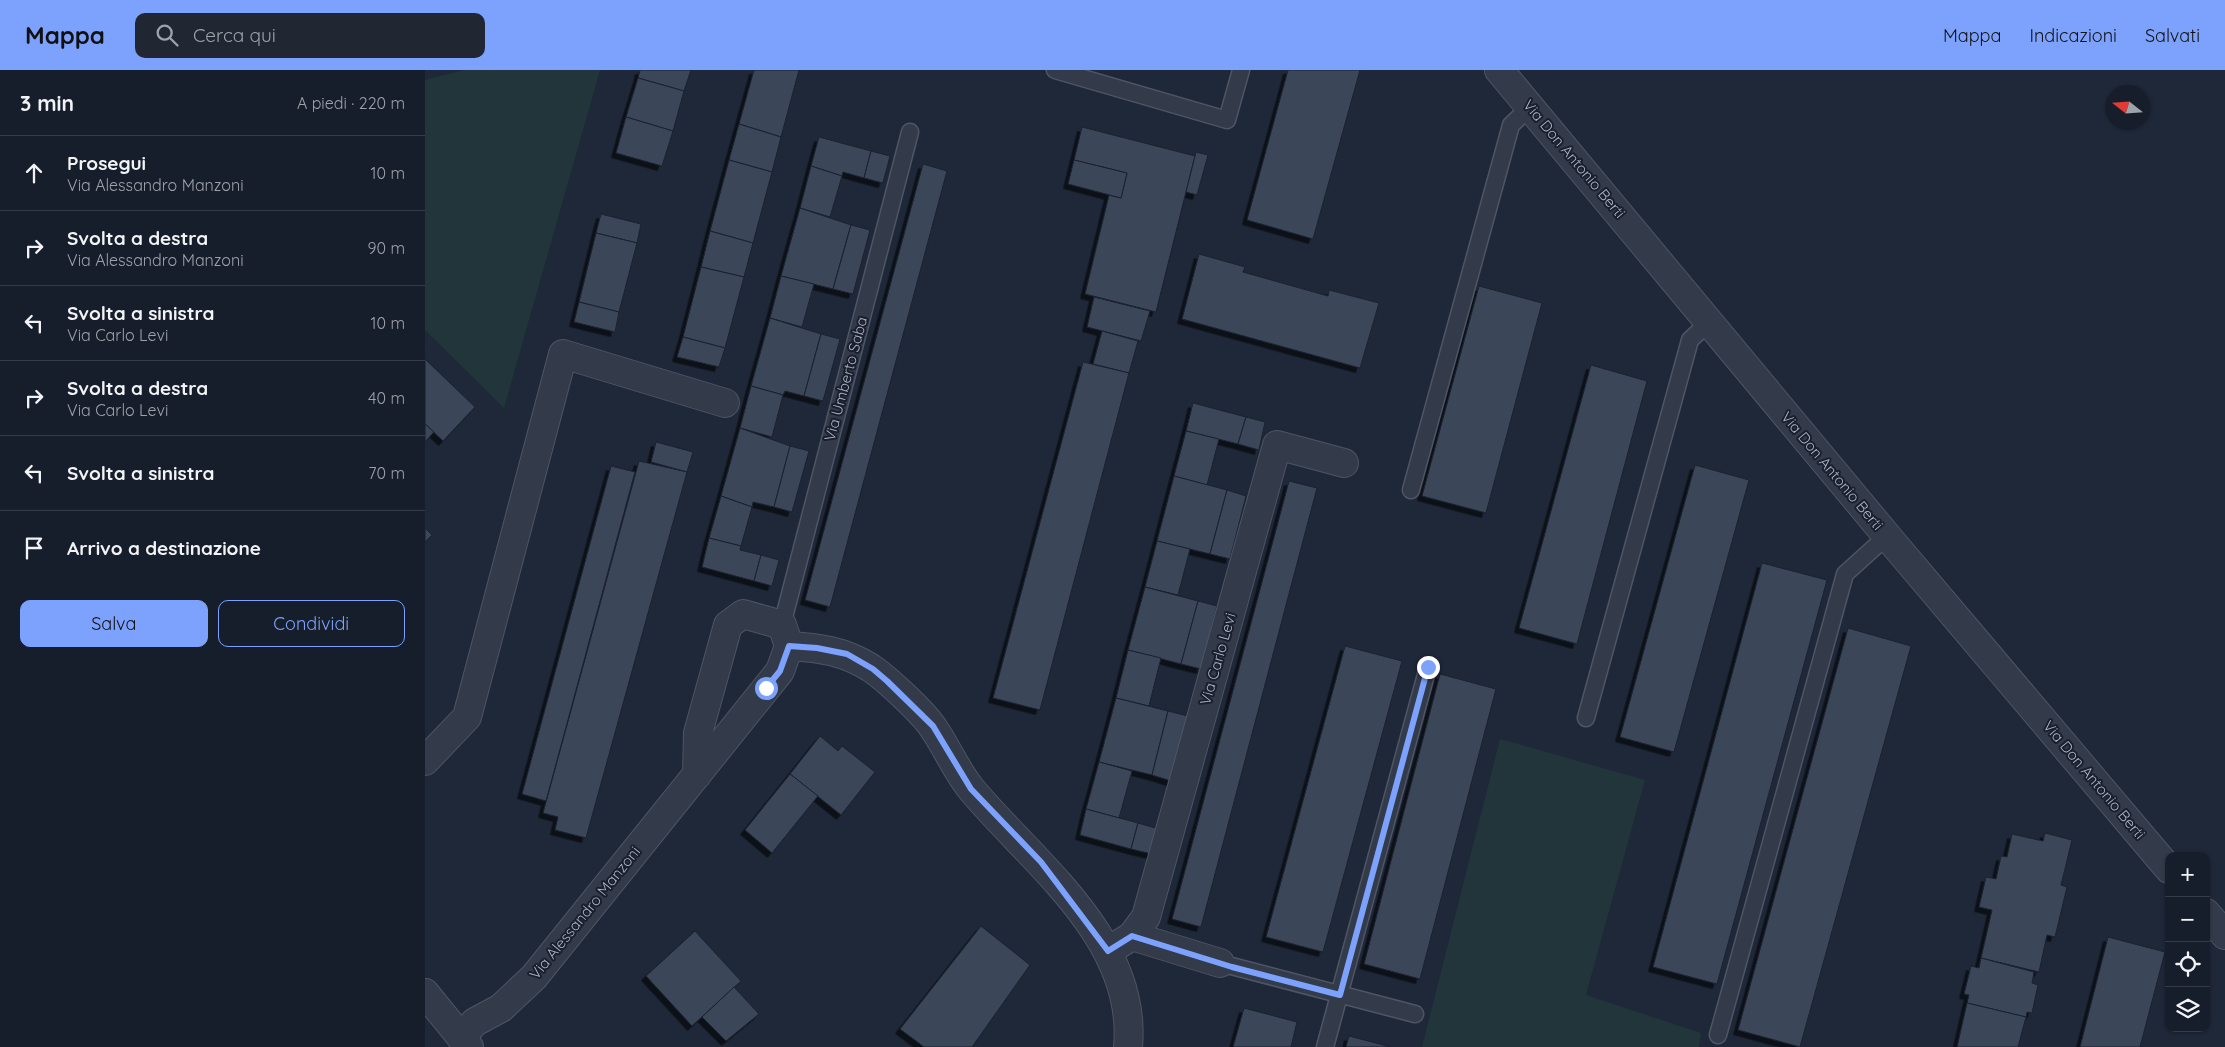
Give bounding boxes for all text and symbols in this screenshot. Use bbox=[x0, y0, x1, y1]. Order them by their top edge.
search box bbox=[135, 13, 485, 58]
text: Mappa bbox=[25, 20, 105, 50]
icon: search bbox=[153, 21, 181, 49]
text: Cerca qui bbox=[193, 23, 276, 47]
text: Mappa bbox=[1943, 24, 2001, 47]
text: Indicazioni bbox=[2029, 24, 2117, 47]
text: Salvati bbox=[2145, 24, 2200, 47]
north arrow bbox=[2105, 85, 2150, 130]
text: 3 min bbox=[20, 90, 74, 116]
text: A piedi · 220 m bbox=[297, 93, 405, 113]
street label: Via Don Antonio Berti bbox=[1519, 96, 1630, 222]
text: Prosegui bbox=[67, 151, 146, 175]
icon: ahead bbox=[20, 159, 48, 187]
text: 10 m bbox=[371, 163, 405, 183]
text: Via Alessandro Manzoni bbox=[67, 175, 244, 195]
text: Svolta a destra bbox=[67, 226, 208, 250]
icon: right bbox=[20, 234, 48, 262]
text: 90 m bbox=[368, 238, 405, 258]
text: Via Alessandro Manzoni bbox=[67, 250, 244, 270]
text: Svolta a sinistra bbox=[67, 301, 214, 325]
icon: left bbox=[20, 309, 48, 337]
text: 10 m bbox=[371, 313, 405, 333]
street label: Via Umberto Saba bbox=[820, 315, 871, 443]
text: Via Carlo Levi bbox=[67, 325, 168, 345]
text: Svolta a destra bbox=[67, 376, 208, 400]
icon: right bbox=[20, 384, 48, 412]
text: 40 m bbox=[368, 388, 405, 408]
text: Via Carlo Levi bbox=[67, 400, 168, 420]
street label: Via Don Antonio Berti bbox=[1777, 408, 1888, 534]
icon: left bbox=[20, 459, 48, 487]
text: Svolta a sinistra bbox=[67, 461, 214, 485]
text: 70 m bbox=[368, 463, 405, 483]
icon: arrive bbox=[20, 534, 48, 562]
text: Arrivo a destinazione bbox=[67, 536, 261, 560]
button: Salva bbox=[20, 600, 208, 647]
button: Condividi bbox=[218, 600, 405, 647]
street label: Via Carlo Levi bbox=[1195, 611, 1240, 707]
route end bbox=[1417, 656, 1440, 679]
route start bbox=[755, 677, 778, 700]
street label: Via Don Antonio Berti bbox=[2039, 717, 2150, 843]
street label: Via Alessandro Manzoni bbox=[525, 842, 644, 983]
map controls bbox=[2165, 852, 2210, 1032]
button: + bbox=[2165, 852, 2210, 897]
button: − bbox=[2165, 897, 2210, 942]
button: locate bbox=[2165, 942, 2210, 987]
button: layers bbox=[2165, 987, 2210, 1032]

